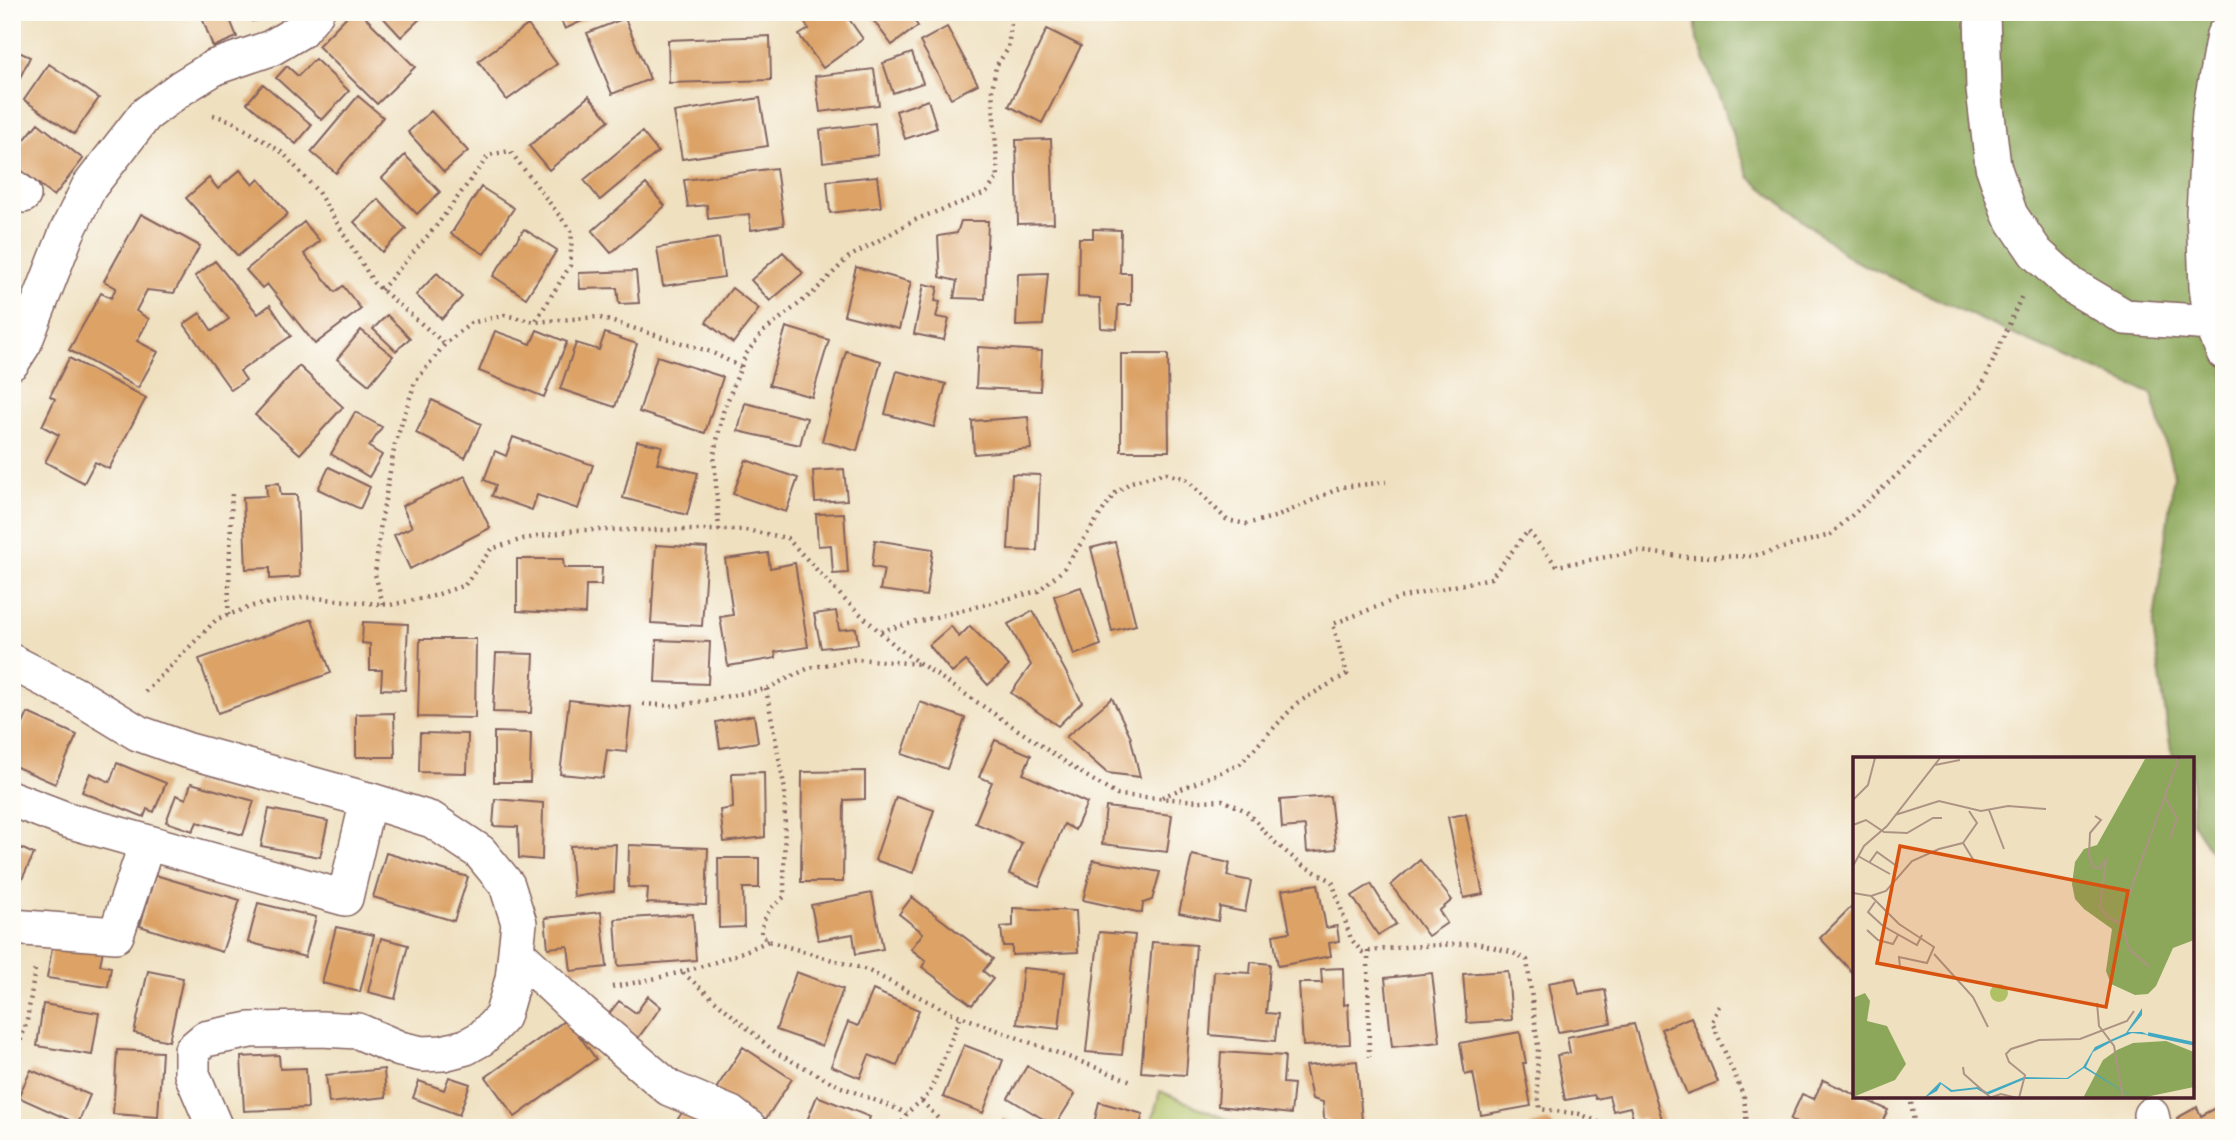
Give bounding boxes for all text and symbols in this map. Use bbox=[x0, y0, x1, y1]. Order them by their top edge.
inset map bbox=[1853, 757, 2194, 1098]

